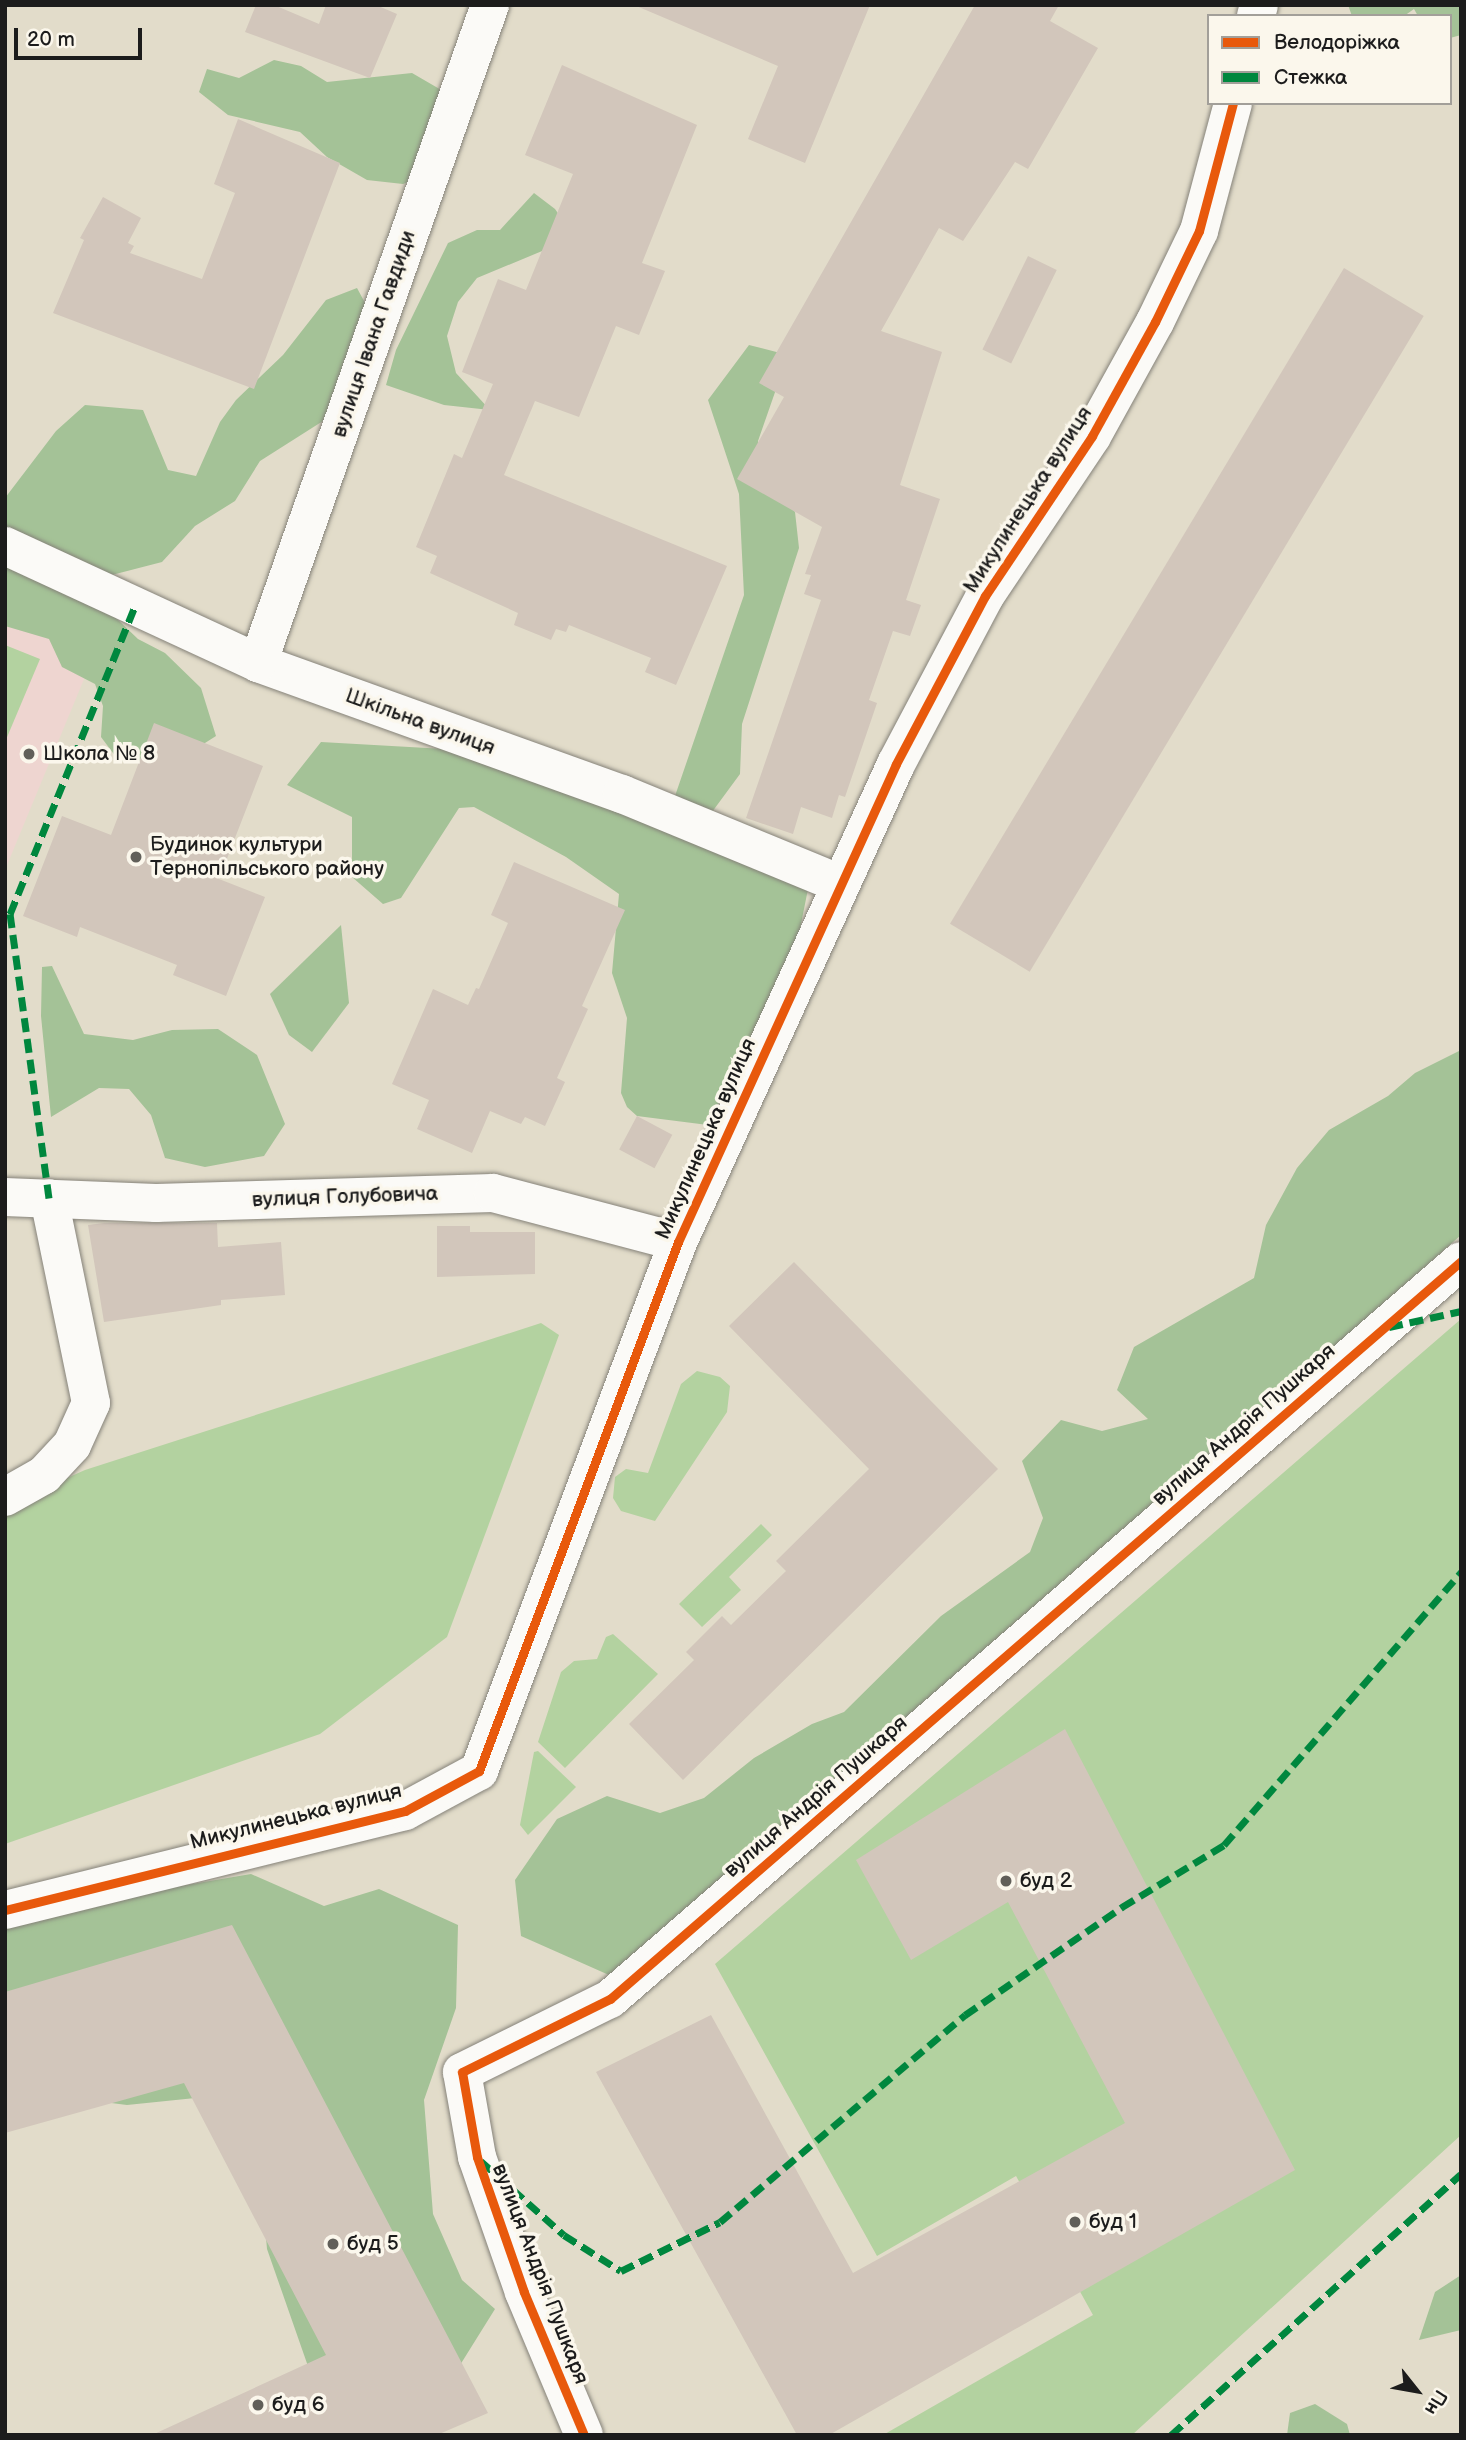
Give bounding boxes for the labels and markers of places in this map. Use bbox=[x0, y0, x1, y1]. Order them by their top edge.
place label: Школа № 8 bbox=[43, 741, 155, 767]
marker: Школа № 8 bbox=[21, 746, 37, 762]
place label: Будинок культури Тернопільського району bbox=[150, 832, 384, 882]
marker: Будинок культури Тернопільського району bbox=[128, 849, 144, 865]
place label: буд 2 bbox=[1020, 1868, 1072, 1894]
marker: буд 2 bbox=[998, 1873, 1014, 1889]
place label: буд 1 bbox=[1089, 2209, 1137, 2235]
marker: буд 1 bbox=[1067, 2214, 1083, 2230]
place label: буд 5 bbox=[347, 2231, 399, 2257]
marker: буд 5 bbox=[325, 2236, 341, 2252]
place label: буд 6 bbox=[272, 2392, 324, 2418]
marker: буд 6 bbox=[250, 2397, 266, 2413]

